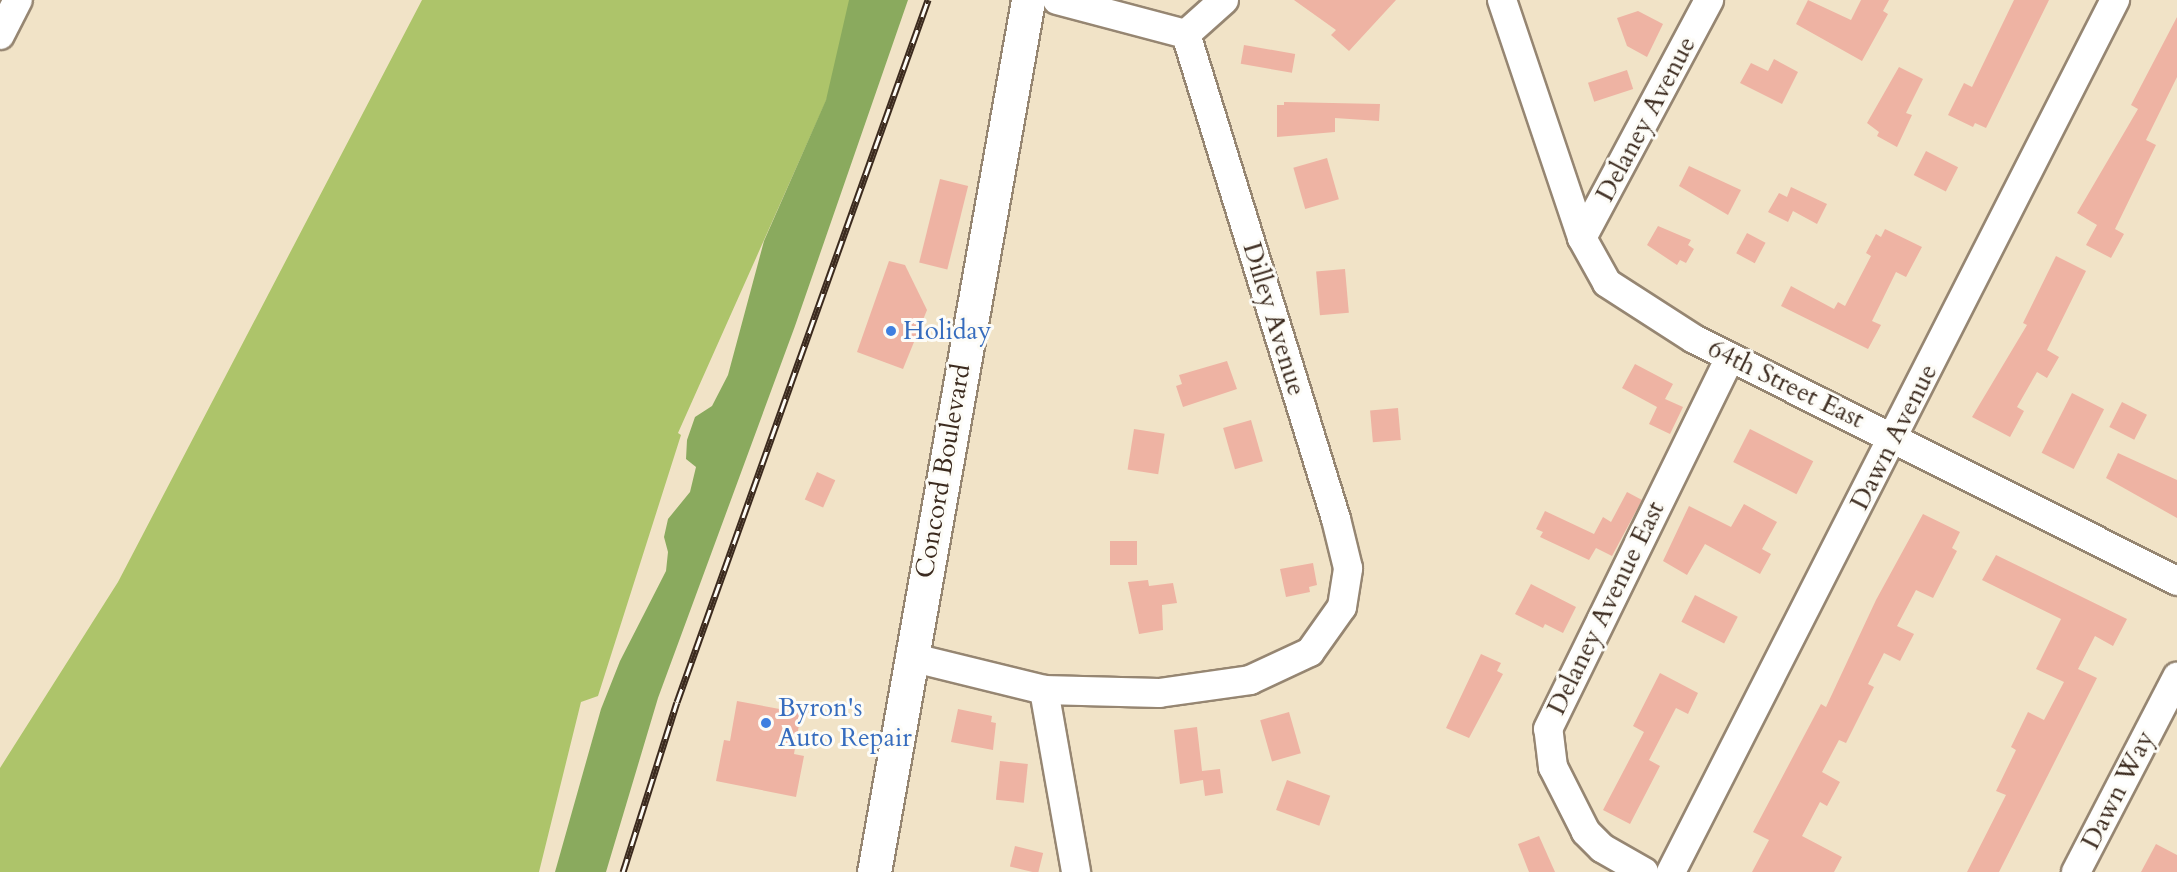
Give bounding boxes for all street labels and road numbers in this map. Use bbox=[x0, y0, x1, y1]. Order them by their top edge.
street label: Delaney Avenue bbox=[1589, 31, 1703, 207]
street label: Dilley Avenue bbox=[1236, 239, 1312, 399]
street label: 64th Street East bbox=[1703, 333, 1869, 435]
street label: Dawn Avenue bbox=[1844, 359, 1944, 515]
street label: Concord Boulevard bbox=[909, 361, 977, 581]
street label: Delaney Avenue East bbox=[1541, 496, 1671, 720]
street label: Dawn Way bbox=[2075, 726, 2161, 854]

